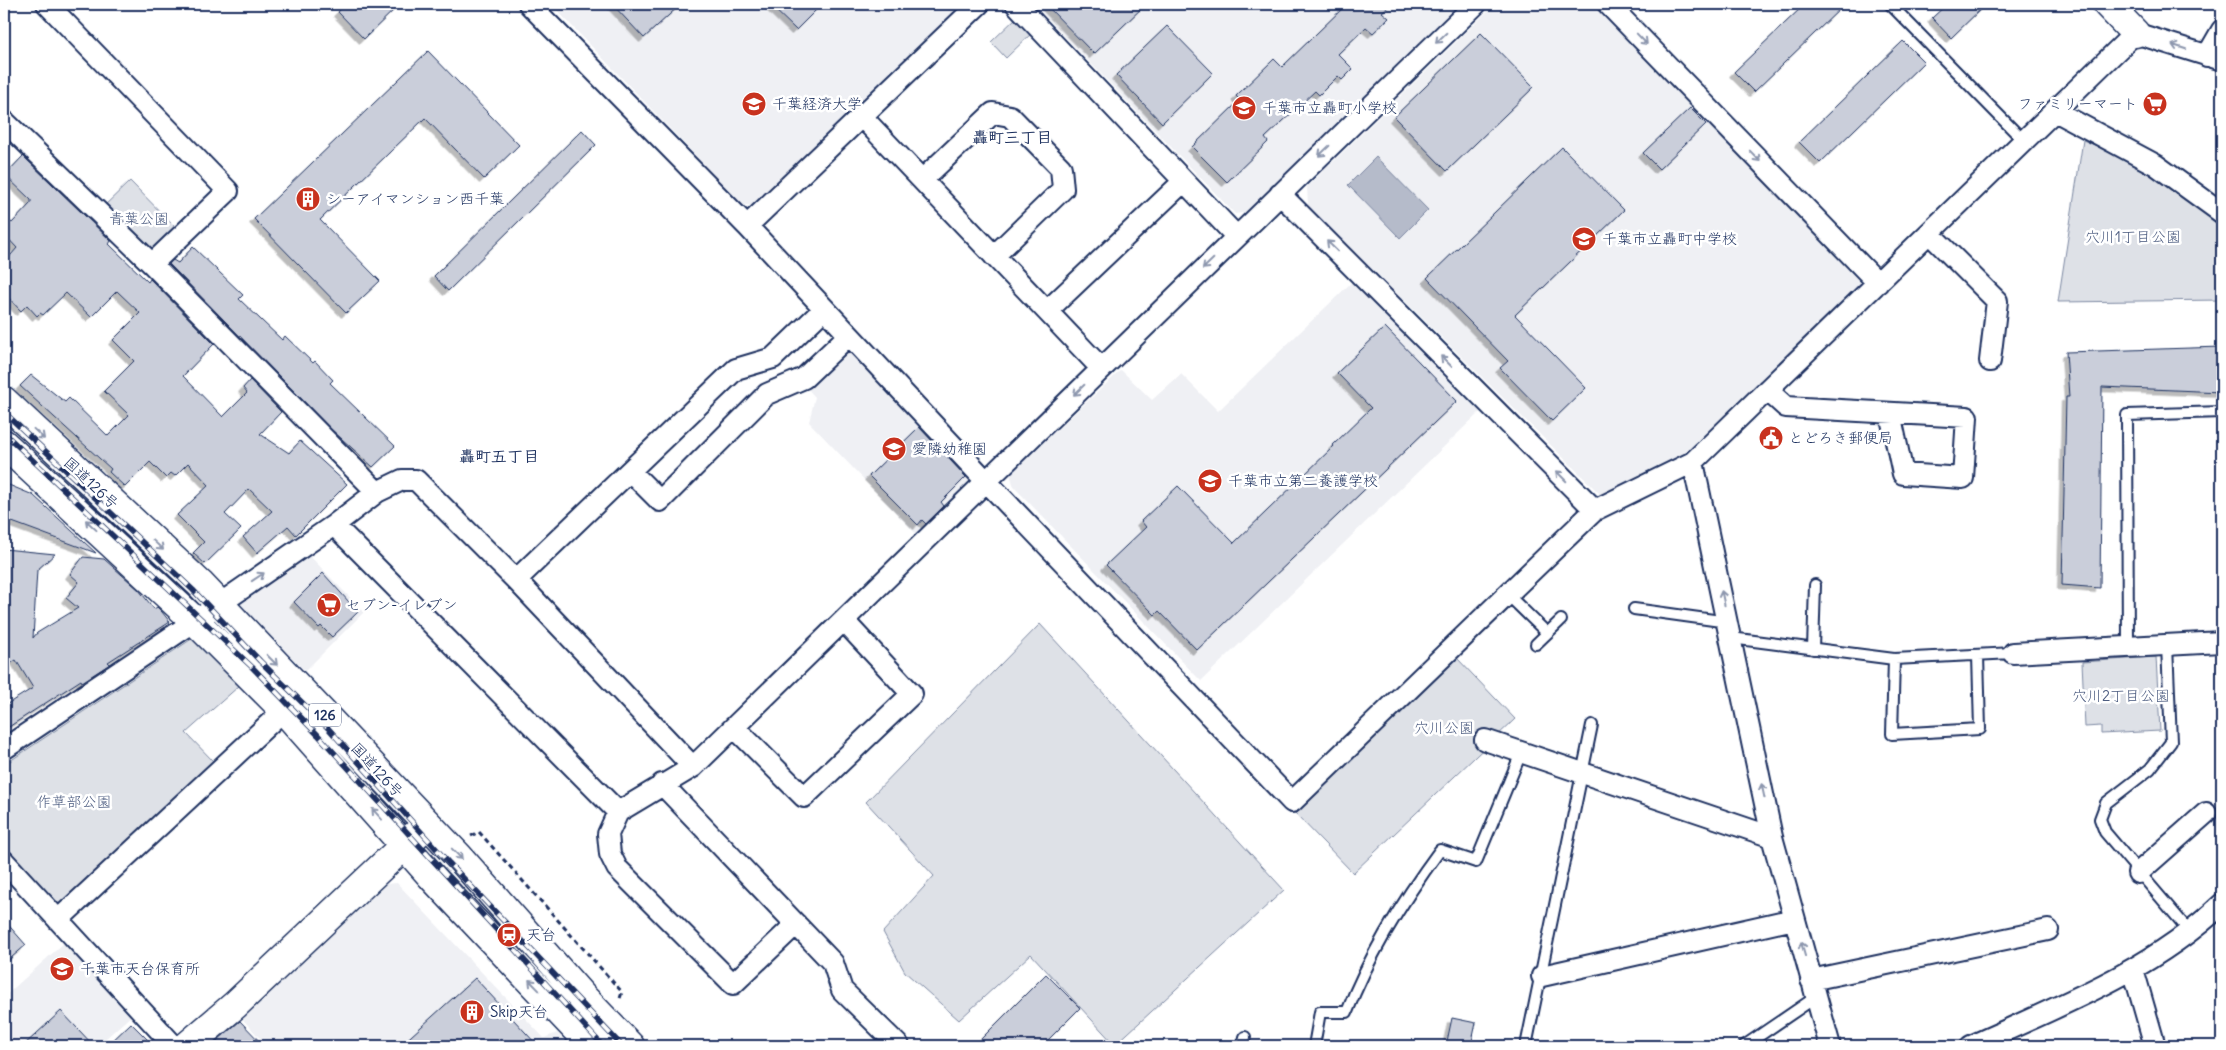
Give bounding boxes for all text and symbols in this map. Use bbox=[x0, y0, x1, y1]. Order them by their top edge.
one-way arrow bbox=[1434, 32, 1447, 44]
one-way arrow bbox=[1636, 32, 1648, 45]
one-way arrow bbox=[2171, 41, 2187, 51]
school or university icon: 千葉経済大学 bbox=[741, 91, 767, 117]
supermarket icon: ファミリーマート bbox=[2142, 91, 2168, 117]
place label: 千葉経済大学 bbox=[772, 94, 862, 113]
place label: ファミリーマート bbox=[2018, 94, 2138, 113]
school or university icon: 千葉市立轟町小学校 bbox=[1231, 95, 1257, 121]
place label: 千葉市立轟町小学校 bbox=[1262, 98, 1397, 117]
district label: 轟町三丁目 bbox=[972, 127, 1052, 147]
one-way arrow bbox=[1318, 145, 1330, 157]
one-way arrow bbox=[1749, 149, 1761, 162]
building icon: シーアイマンション西千葉 bbox=[295, 186, 321, 212]
place label: シーアイマンション西千葉 bbox=[326, 189, 504, 208]
park label: 青葉公園 bbox=[109, 209, 169, 228]
school or university icon: 千葉市立轟町中学校 bbox=[1571, 226, 1597, 252]
park label: 穴川1丁目公園 bbox=[2085, 227, 2181, 246]
place label: 千葉市立轟町中学校 bbox=[1602, 229, 1737, 248]
one-way arrow bbox=[1325, 240, 1338, 252]
one-way arrow bbox=[1201, 258, 1214, 270]
one-way arrow bbox=[1440, 355, 1452, 367]
one-way arrow bbox=[1073, 384, 1085, 396]
public building icon: とどろき郵便局 bbox=[1758, 425, 1784, 451]
one-way arrow bbox=[33, 428, 46, 440]
place label: とどろき郵便局 bbox=[1788, 428, 1893, 447]
school or university icon: 愛隣幼稚園 bbox=[881, 436, 907, 462]
place label: 愛隣幼稚園 bbox=[912, 439, 987, 458]
district label: 轟町五丁目 bbox=[459, 446, 539, 466]
street label: 国道126号 bbox=[60, 453, 123, 513]
school or university icon: 千葉市立第二養護学校 bbox=[1197, 468, 1223, 494]
one-way arrow bbox=[1555, 470, 1567, 482]
place label: 千葉市立第二養護学校 bbox=[1228, 471, 1378, 490]
one-way arrow bbox=[84, 519, 97, 531]
one-way arrow bbox=[151, 539, 164, 551]
one-way arrow bbox=[250, 572, 264, 582]
one-way arrow bbox=[1717, 590, 1727, 606]
supermarket icon: セブン-イレブン bbox=[316, 592, 342, 618]
place label: セブン-イレブン bbox=[346, 595, 457, 614]
one-way arrow bbox=[266, 654, 278, 667]
park label: 穴川2丁目公園 bbox=[2072, 686, 2170, 705]
road number: 126 bbox=[309, 704, 341, 726]
park label: 穴川公園 bbox=[1414, 718, 1474, 737]
street label: 国道126号 bbox=[347, 738, 407, 801]
one-way arrow bbox=[1757, 784, 1767, 800]
park label: 作草部公園 bbox=[36, 792, 112, 811]
one-way arrow bbox=[371, 808, 383, 821]
one-way arrow bbox=[451, 848, 463, 860]
station icon: 天台 bbox=[496, 922, 522, 948]
place label: 天台 bbox=[526, 925, 556, 944]
one-way arrow bbox=[1797, 941, 1807, 957]
school or university icon: 千葉市天台保育所 bbox=[49, 956, 75, 982]
place label: 千葉市天台保育所 bbox=[80, 959, 200, 978]
one-way arrow bbox=[528, 979, 540, 991]
building icon: Skip天台 bbox=[459, 999, 485, 1025]
place label: Skip天台 bbox=[490, 1002, 548, 1021]

